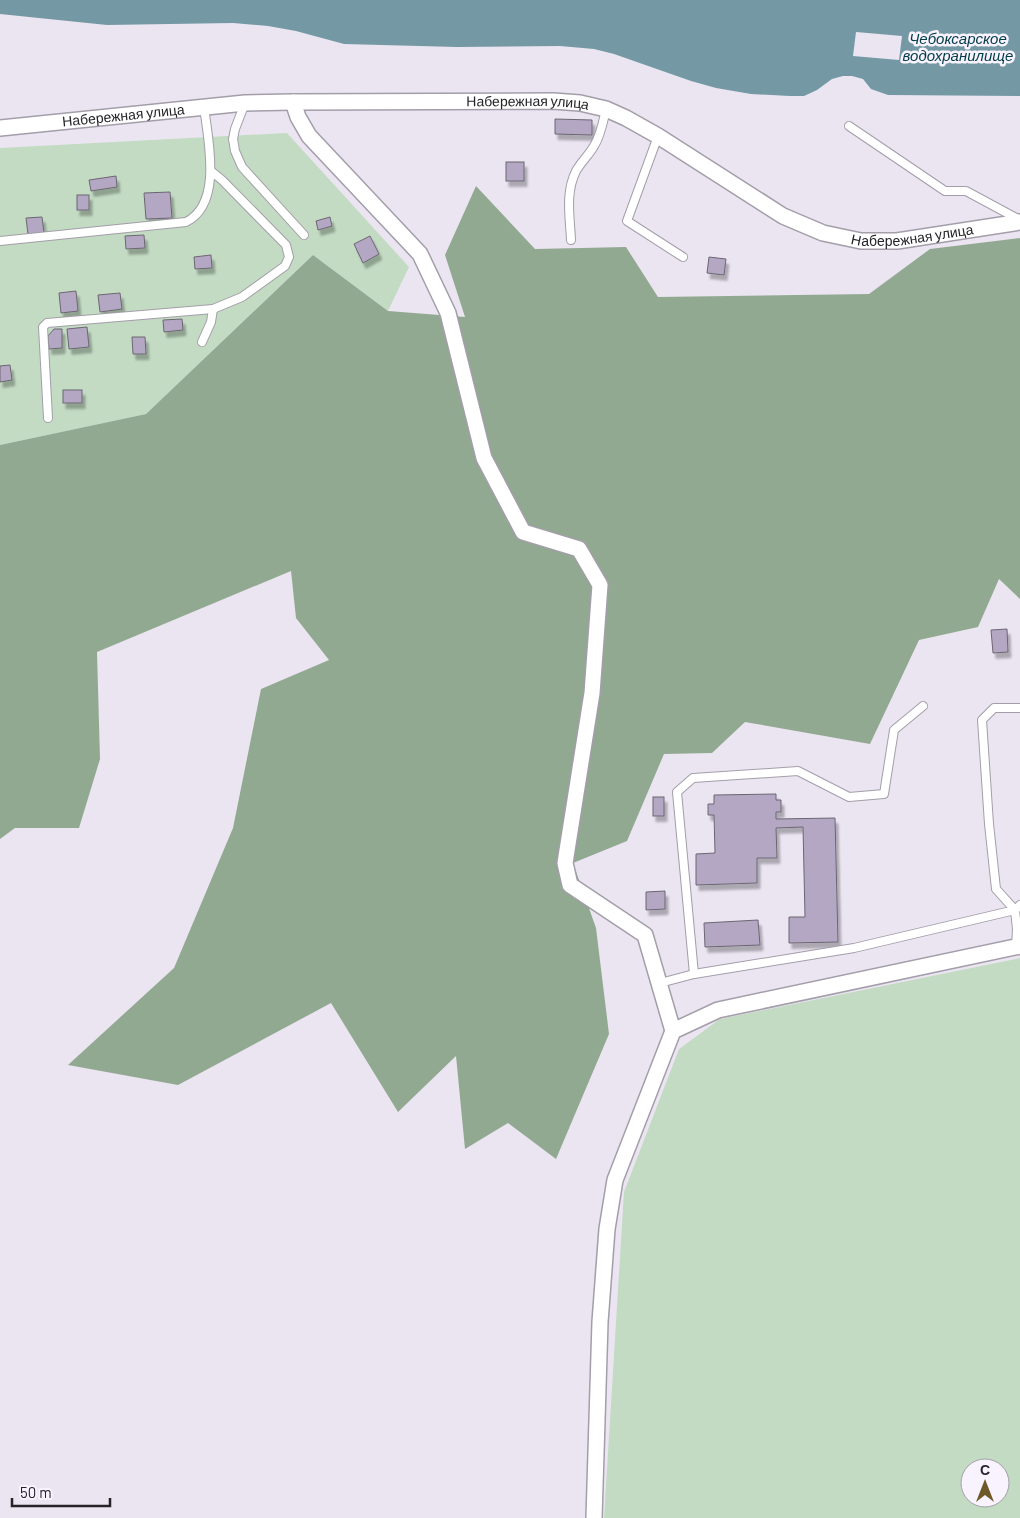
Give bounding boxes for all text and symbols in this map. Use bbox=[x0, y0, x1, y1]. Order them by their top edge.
water label: Чебоксарское водохранилище bbox=[903, 29, 1013, 64]
street label: Набережная улица bbox=[466, 92, 591, 113]
street label: Набережная улица bbox=[61, 100, 185, 130]
street label: Набережная улица bbox=[850, 220, 975, 249]
north arrow bbox=[960, 1458, 1010, 1508]
text: С bbox=[980, 1461, 990, 1478]
scale bar bbox=[12, 1476, 110, 1508]
text: 50 m bbox=[20, 1483, 52, 1501]

